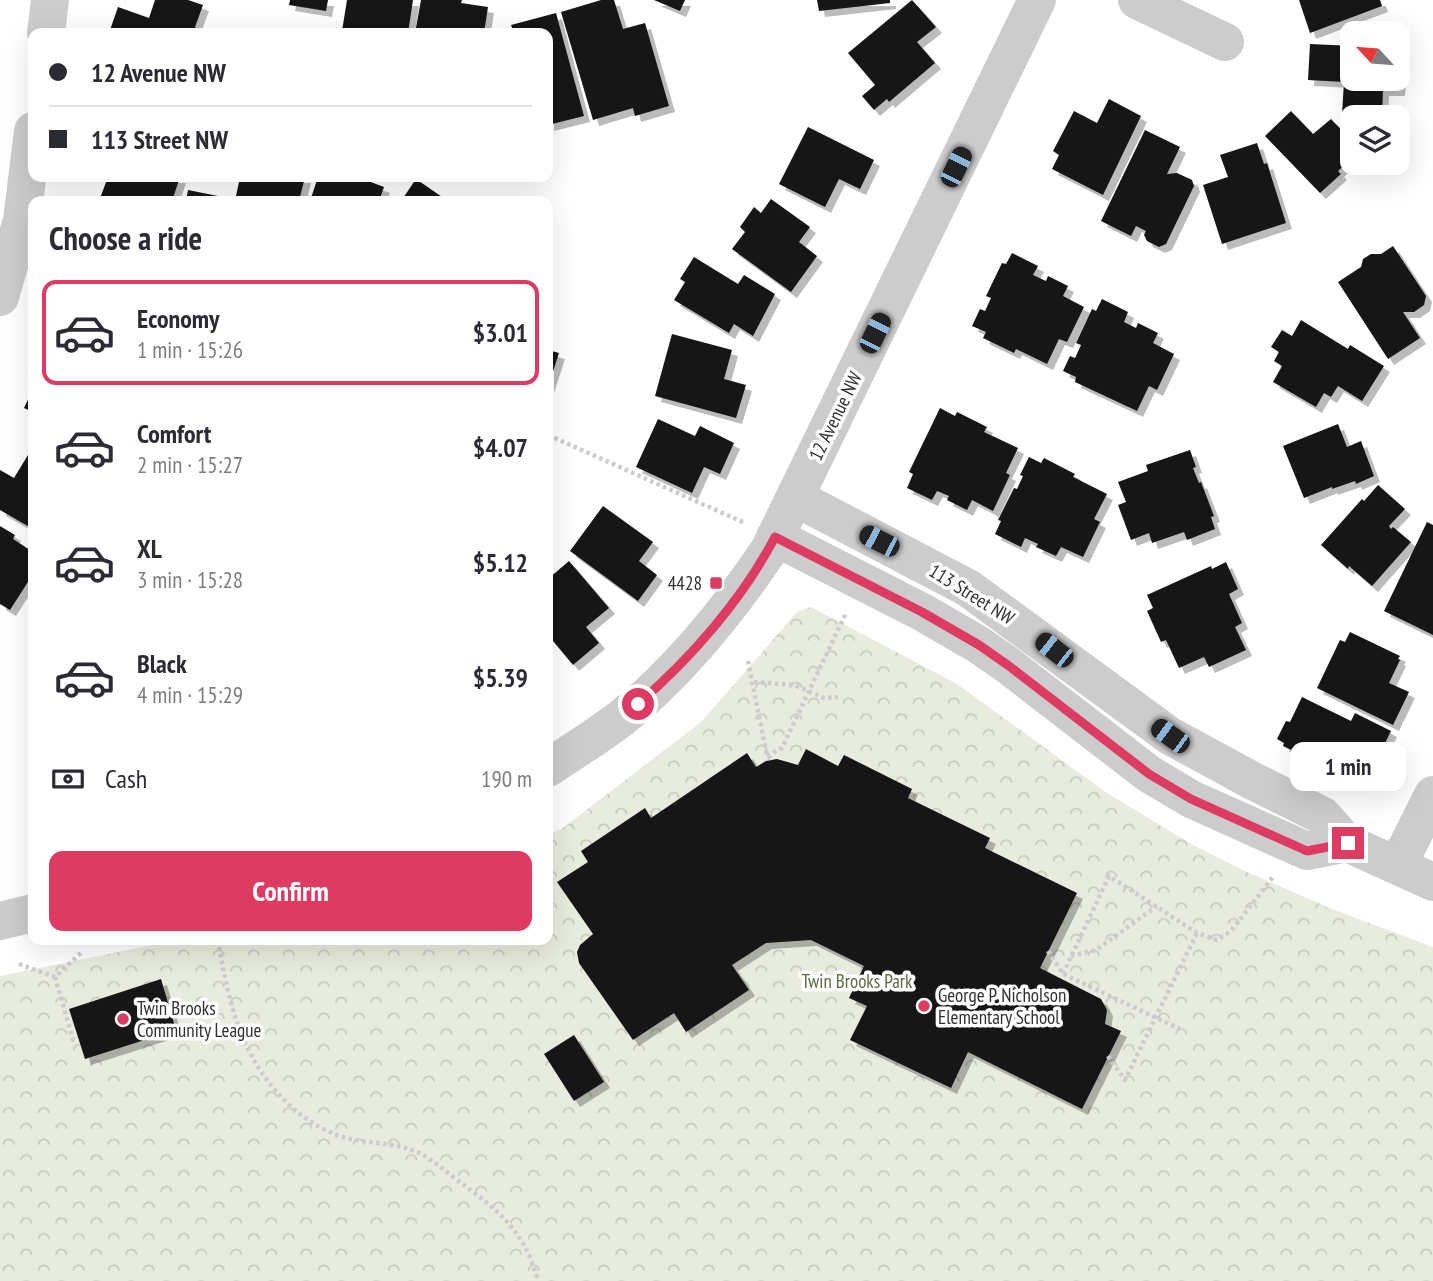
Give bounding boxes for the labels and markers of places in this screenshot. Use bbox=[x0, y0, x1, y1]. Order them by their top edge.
place label: 4428 bbox=[668, 571, 702, 595]
marker: 4428 bbox=[708, 575, 724, 591]
place label: George P. Nicholson Elementary School bbox=[938, 983, 1066, 1029]
place label: Twin Brooks Community League bbox=[137, 996, 262, 1042]
marker: George P. Nicholson Elementary School bbox=[916, 998, 932, 1014]
marker: Twin Brooks Community League bbox=[115, 1011, 131, 1027]

